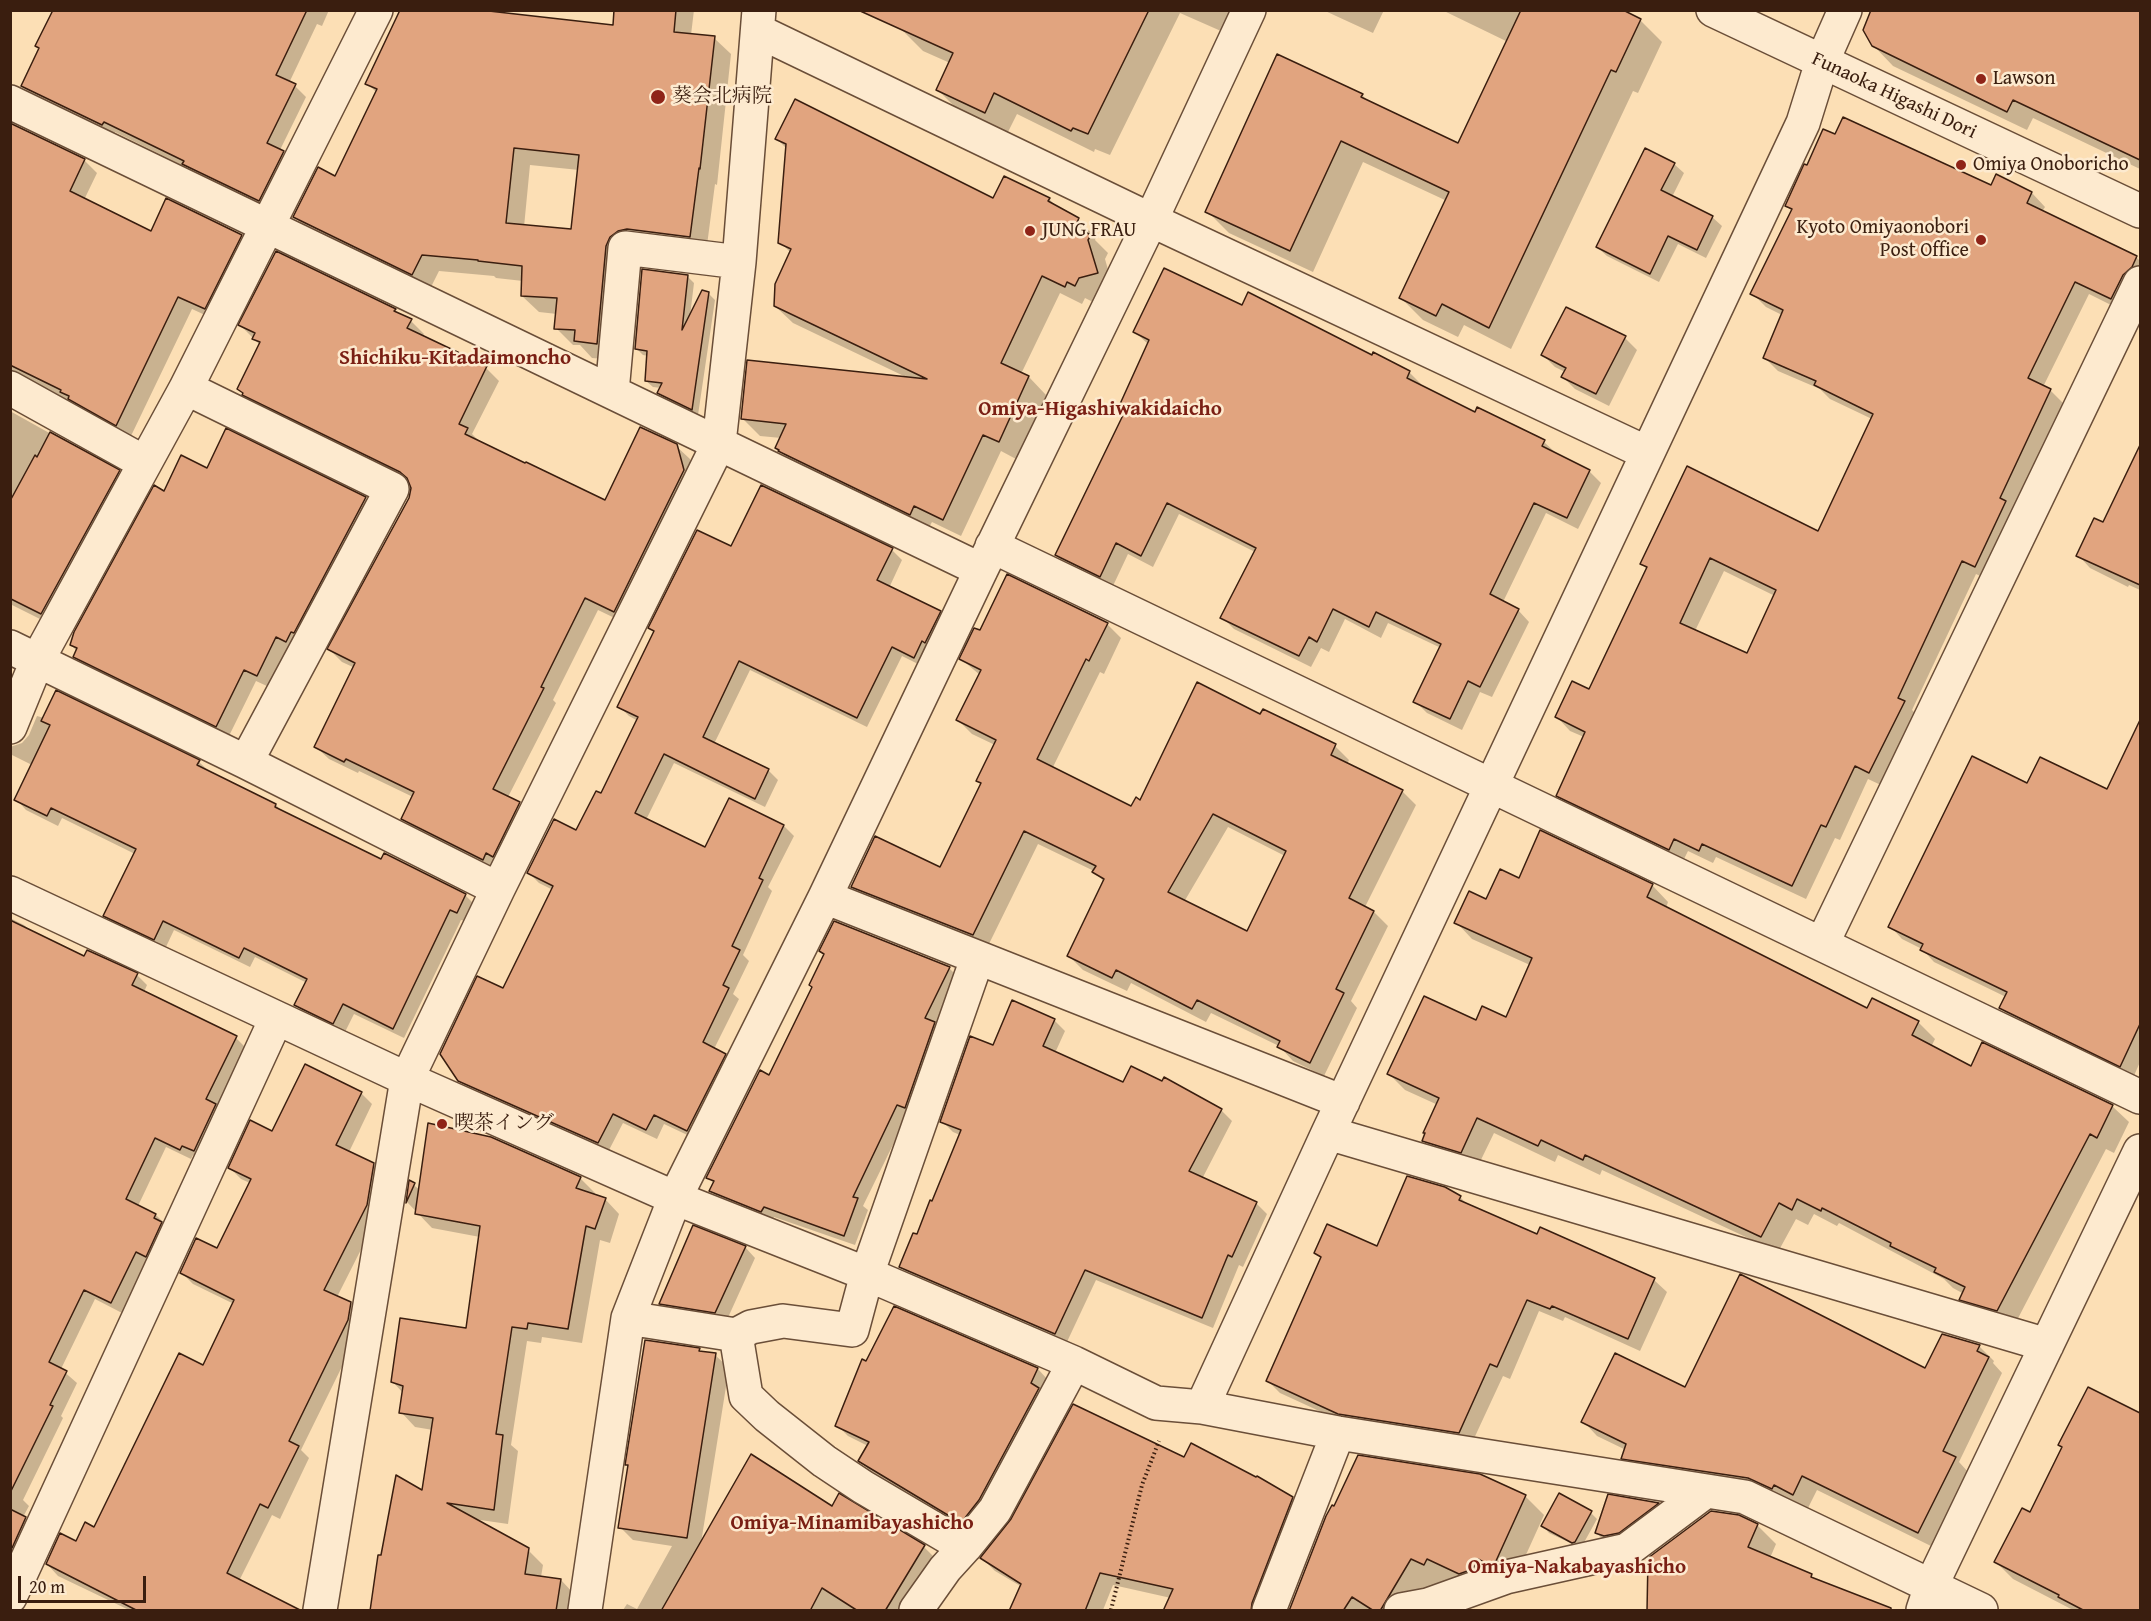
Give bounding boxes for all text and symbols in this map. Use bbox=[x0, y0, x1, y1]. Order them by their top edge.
street label: Funaoka Higashi Dori bbox=[1808, 47, 1980, 145]
place label: Lawson bbox=[1993, 67, 2055, 91]
marker: Lawson bbox=[1974, 72, 1988, 86]
place label: 葵会北病院 bbox=[672, 85, 772, 109]
marker: 葵会北病院 bbox=[649, 88, 667, 106]
place label: Omiya Onoboricho bbox=[1973, 153, 2129, 177]
marker: Omiya Onoboricho bbox=[1954, 158, 1968, 172]
place label: Kyoto Omiyaonobori Post Office bbox=[1796, 216, 1969, 263]
place label: JUNG FRAU bbox=[1042, 219, 1137, 243]
marker: JUNG FRAU bbox=[1023, 224, 1037, 238]
marker: Kyoto Omiyaonobori Post Office bbox=[1974, 233, 1988, 247]
district label: Shichiku-Kitadaimoncho bbox=[339, 346, 571, 372]
district label: Omiya-Higashiwakidaicho bbox=[978, 397, 1222, 423]
place label: 喫茶イング bbox=[454, 1112, 554, 1136]
marker: 喫茶イング bbox=[435, 1117, 449, 1131]
district label: Omiya-Minamibayashicho bbox=[730, 1511, 974, 1537]
district label: Omiya-Nakabayashicho bbox=[1468, 1555, 1686, 1581]
scale bar bbox=[21, 1564, 148, 1602]
text: 20 m bbox=[29, 1573, 65, 1600]

